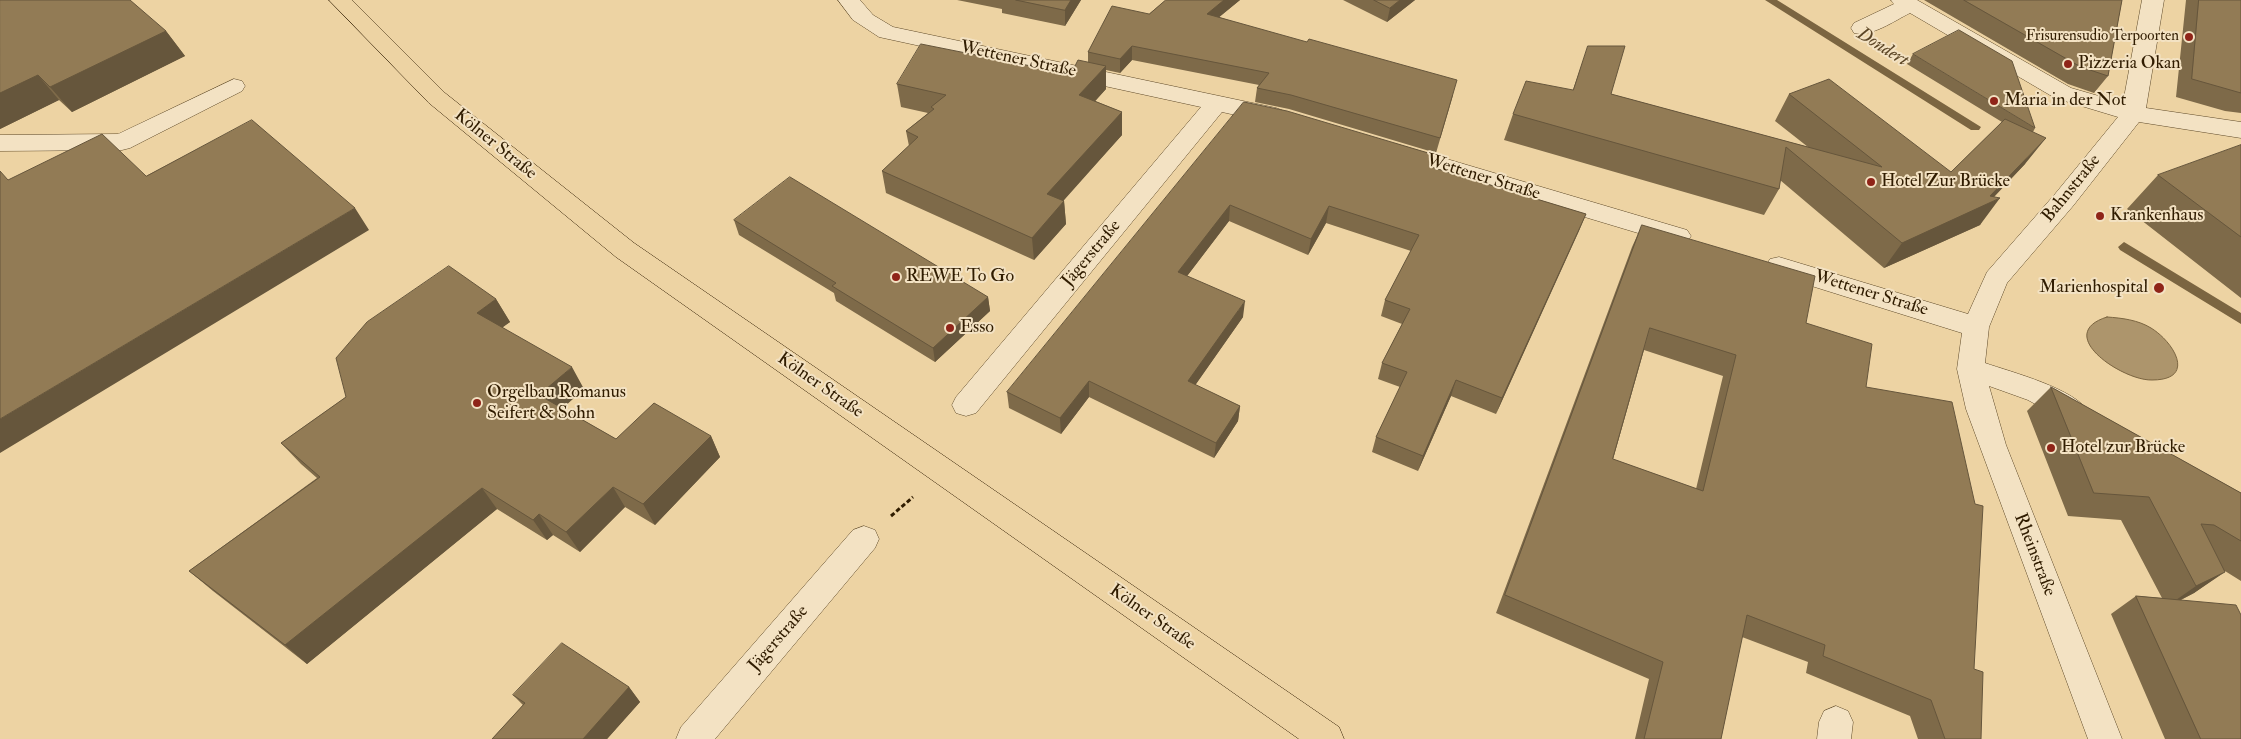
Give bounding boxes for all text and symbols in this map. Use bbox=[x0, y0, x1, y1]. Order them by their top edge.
water label: Dondert bbox=[1852, 23, 1912, 73]
place label: Frisurensudio Terpoorten bbox=[2026, 28, 2179, 46]
marker: Frisurensudio Terpoorten bbox=[2183, 31, 2195, 43]
street label: Wettener Straße bbox=[958, 37, 1078, 83]
place label: Pizzeria Okan bbox=[2078, 53, 2181, 75]
marker: Pizzeria Okan bbox=[2062, 58, 2074, 70]
place label: Maria in der Not bbox=[2004, 90, 2126, 112]
marker: Maria in der Not bbox=[1988, 95, 2000, 107]
street label: Kölner Straße bbox=[449, 105, 541, 185]
street label: Wettener Straße bbox=[1423, 150, 1543, 206]
street label: Bahnstraße bbox=[2038, 151, 2106, 227]
place label: Hotel Zur Brücke bbox=[1881, 171, 2010, 193]
marker: Hotel Zur Brücke bbox=[1865, 176, 1877, 188]
place label: Krankenhaus bbox=[2110, 205, 2203, 227]
marker: Krankenhaus bbox=[2094, 210, 2106, 222]
street label: Jägerstraße bbox=[1058, 216, 1126, 292]
place label: REWE To Go bbox=[906, 266, 1014, 288]
street label: Wettener Straße bbox=[1811, 266, 1931, 322]
marker: REWE To Go bbox=[890, 271, 902, 283]
place label: Marienhospital bbox=[2039, 277, 2148, 299]
marker: Marienhospital bbox=[2152, 281, 2166, 295]
place label: Esso bbox=[960, 317, 994, 339]
marker: Esso bbox=[944, 322, 956, 334]
street label: Kölner Straße bbox=[773, 348, 867, 424]
place label: Orgelbau Romanus Seifert & Sohn bbox=[487, 382, 626, 424]
marker: Orgelbau Romanus Seifert & Sohn bbox=[471, 397, 483, 409]
place label: Hotel zur Brücke bbox=[2061, 437, 2185, 459]
marker: Hotel zur Brücke bbox=[2045, 442, 2057, 454]
street label: Rheinstraße bbox=[2008, 510, 2060, 600]
street label: Kölner Straße bbox=[1105, 580, 1199, 656]
street label: Jägerstraße bbox=[744, 601, 814, 677]

